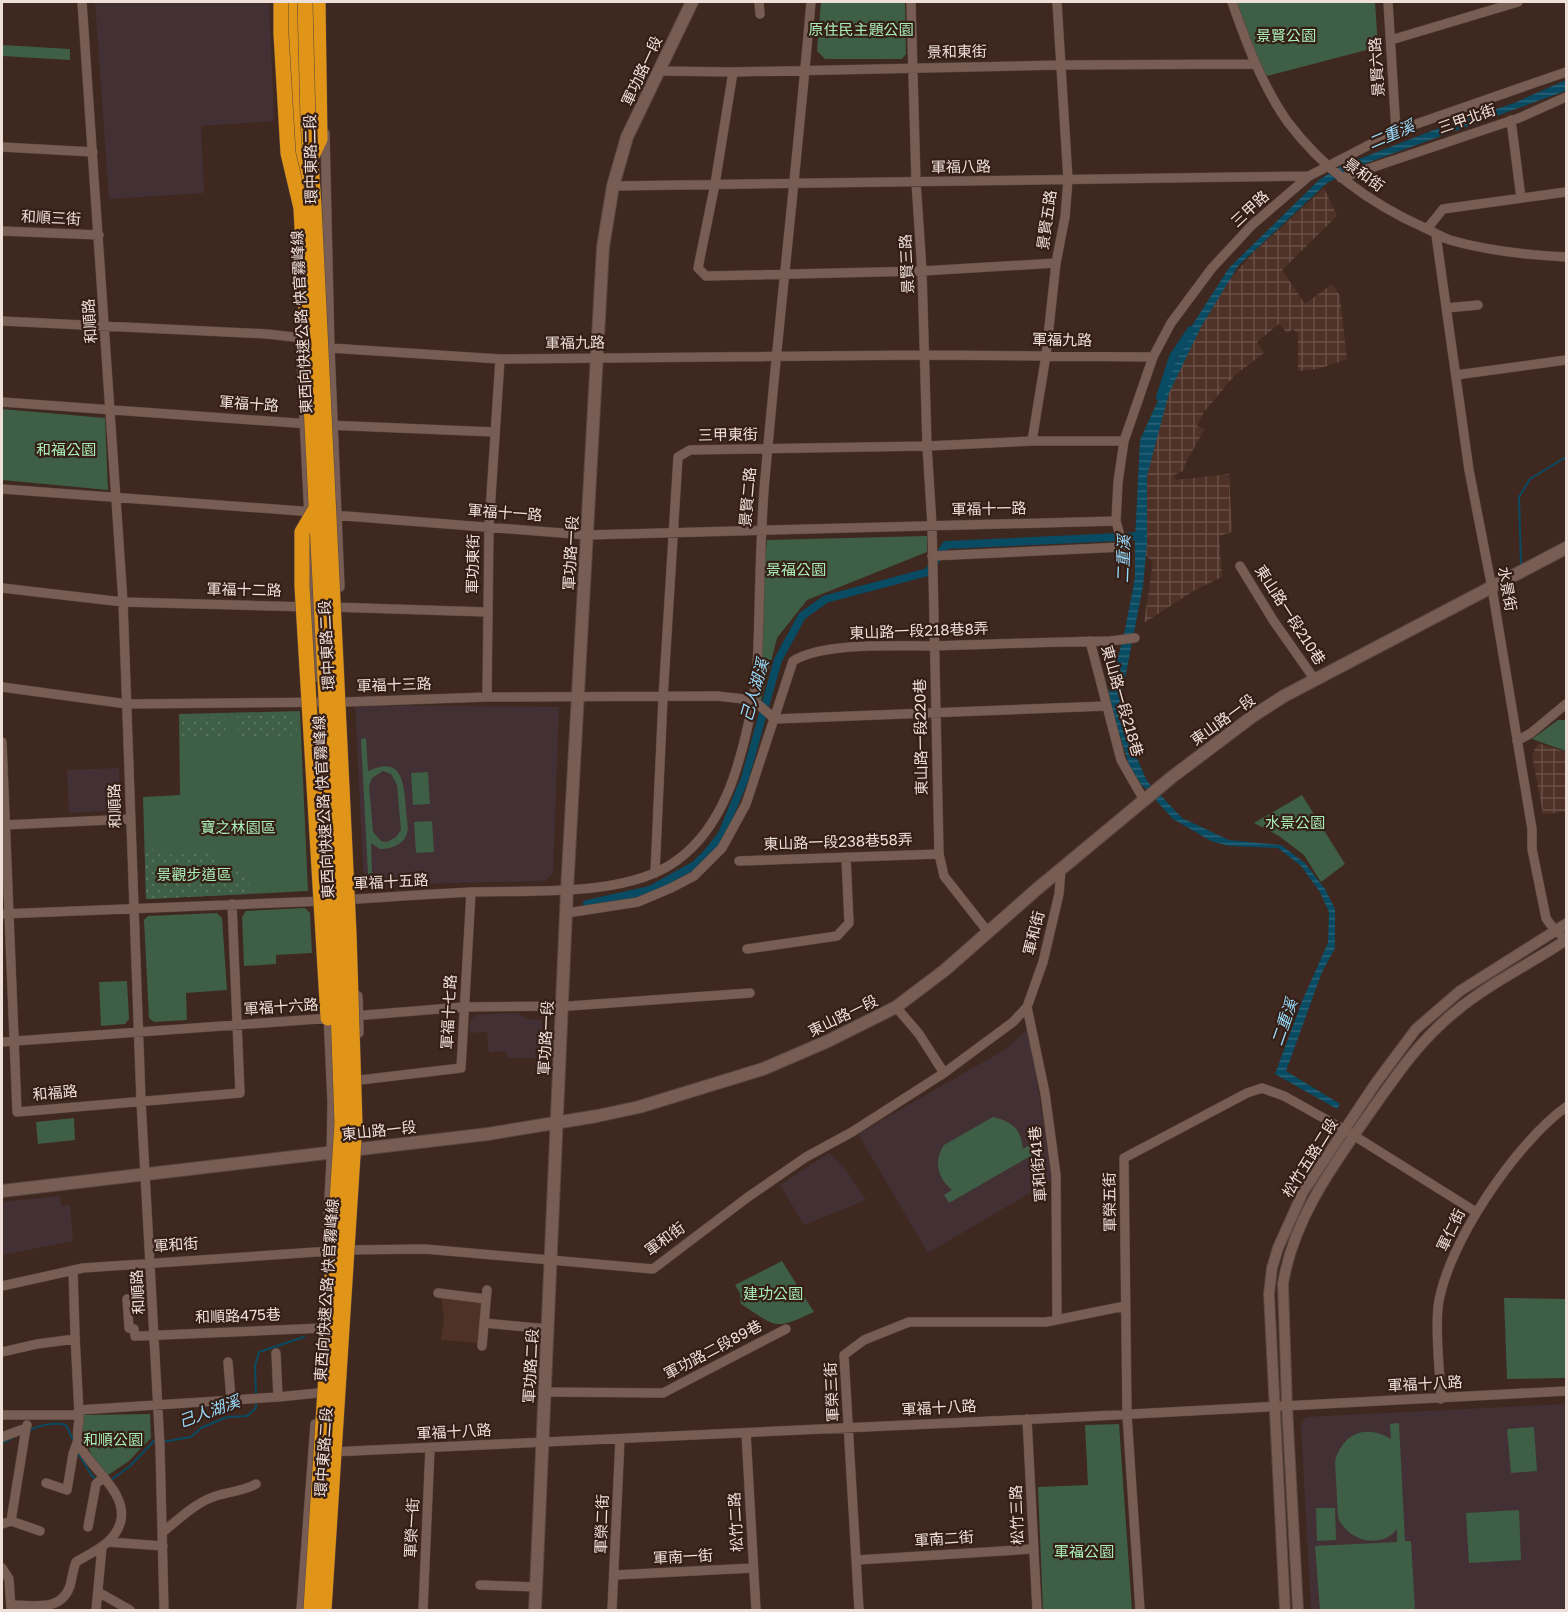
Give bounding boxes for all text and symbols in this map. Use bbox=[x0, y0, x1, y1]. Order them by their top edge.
park label: 原住民主題公園 bbox=[808, 20, 914, 38]
park label: 景賢公園 bbox=[1256, 26, 1316, 44]
street label: 軍功路一段 bbox=[617, 33, 665, 108]
street label: 景賢六路 bbox=[1365, 37, 1387, 98]
street label: 景和東街 bbox=[927, 41, 987, 61]
street label: 三甲北街 bbox=[1435, 100, 1498, 136]
street label: 環中東路二段 bbox=[300, 114, 320, 204]
water label: 二重溪 bbox=[1365, 115, 1419, 153]
street label: 景和街 bbox=[1341, 154, 1388, 195]
street label: 軍福八路 bbox=[931, 156, 991, 176]
street label: 三甲路 bbox=[1227, 186, 1272, 230]
street label: 景賢五路 bbox=[1033, 189, 1059, 251]
street label: 和順三街 bbox=[21, 206, 81, 228]
street label: 東西向快速公路 快官霧峰線 bbox=[287, 230, 315, 414]
street label: 景賢三路 bbox=[895, 234, 917, 294]
street label: 和順路 bbox=[78, 298, 100, 344]
street label: 軍福九路 bbox=[1032, 329, 1092, 349]
street label: 軍福九路 bbox=[545, 332, 605, 352]
street label: 軍福十路 bbox=[219, 392, 280, 414]
street label: 三甲東街 bbox=[698, 424, 758, 444]
park label: 和福公園 bbox=[36, 440, 96, 458]
street label: 景賢二路 bbox=[735, 466, 759, 528]
street label: 軍福十一路 bbox=[951, 498, 1027, 518]
street label: 軍福十一路 bbox=[467, 500, 543, 524]
street label: 軍功路一段 bbox=[559, 515, 581, 591]
water label: 二重溪 bbox=[1112, 533, 1134, 583]
street label: 軍功東街 bbox=[462, 534, 482, 594]
park label: 景福公園 bbox=[766, 560, 826, 578]
street label: 東山路一段210巷 bbox=[1252, 561, 1330, 668]
street label: 水景街 bbox=[1495, 565, 1521, 613]
street label: 軍福十二路 bbox=[206, 579, 282, 599]
street label: 環中東路二段 bbox=[315, 600, 337, 690]
street label: 東山路一段218巷8弄 bbox=[849, 619, 989, 641]
street label: 東山路一段218巷 bbox=[1098, 643, 1147, 759]
water label: 己人湖溪 bbox=[736, 655, 773, 724]
street label: 軍福十三路 bbox=[356, 674, 432, 694]
street label: 東山路一段220巷 bbox=[910, 679, 930, 796]
street label: 東山路一段 bbox=[1187, 690, 1258, 749]
street label: 東西向快速公路 快官霧峰線 bbox=[309, 715, 337, 899]
street label: 和順路 bbox=[104, 783, 124, 829]
park label: 水景公園 bbox=[1265, 813, 1325, 831]
park label: 寶之林園區 bbox=[200, 818, 276, 836]
street label: 東山路一段238巷58弄 bbox=[763, 829, 913, 853]
park label: 景觀步道區 bbox=[156, 865, 232, 883]
street label: 軍福十五路 bbox=[353, 870, 429, 892]
street label: 軍和街 bbox=[1019, 909, 1047, 957]
street label: 軍福十七路 bbox=[437, 974, 459, 1050]
street label: 東山路一段 bbox=[805, 991, 880, 1040]
street label: 軍福十六路 bbox=[243, 994, 319, 1018]
water label: 二重溪 bbox=[1267, 994, 1302, 1048]
street label: 軍功路一段 bbox=[534, 1000, 556, 1076]
street label: 和福路 bbox=[32, 1081, 78, 1103]
street label: 松竹五路二段 bbox=[1278, 1115, 1341, 1200]
street label: 東山路一段 bbox=[341, 1117, 417, 1143]
street label: 軍和街41巷 bbox=[1025, 1125, 1049, 1203]
street label: 軍榮五街 bbox=[1099, 1172, 1119, 1232]
street label: 東西向快速公路 快官霧峰線 bbox=[311, 1198, 341, 1382]
street label: 軍仁街 bbox=[1432, 1205, 1468, 1254]
street label: 軍和街 bbox=[641, 1218, 688, 1259]
street label: 軍和街 bbox=[153, 1233, 199, 1255]
street label: 和順路 bbox=[127, 1269, 147, 1315]
park label: 建功公園 bbox=[743, 1284, 803, 1302]
street label: 和順路475巷 bbox=[195, 1305, 281, 1325]
street label: 軍功路二段89巷 bbox=[661, 1316, 765, 1382]
street label: 軍功路二段 bbox=[519, 1328, 541, 1404]
street label: 軍榮三街 bbox=[820, 1362, 842, 1422]
street label: 軍福十八路 bbox=[1387, 1372, 1463, 1394]
water label: 己人湖溪 bbox=[176, 1390, 244, 1431]
street label: 軍福十八路 bbox=[901, 1396, 977, 1418]
street label: 環中東路二段 bbox=[311, 1406, 335, 1497]
street label: 軍福十八路 bbox=[416, 1420, 492, 1442]
park label: 和順公園 bbox=[83, 1430, 143, 1448]
street label: 松竹三路 bbox=[1006, 1485, 1026, 1545]
street label: 松竹二路 bbox=[724, 1492, 746, 1552]
street label: 軍榮二街 bbox=[591, 1494, 611, 1554]
street label: 軍榮一街 bbox=[400, 1498, 422, 1558]
street label: 軍南二街 bbox=[913, 1527, 974, 1549]
park label: 軍福公園 bbox=[1054, 1542, 1114, 1560]
street label: 軍南一街 bbox=[653, 1545, 713, 1567]

